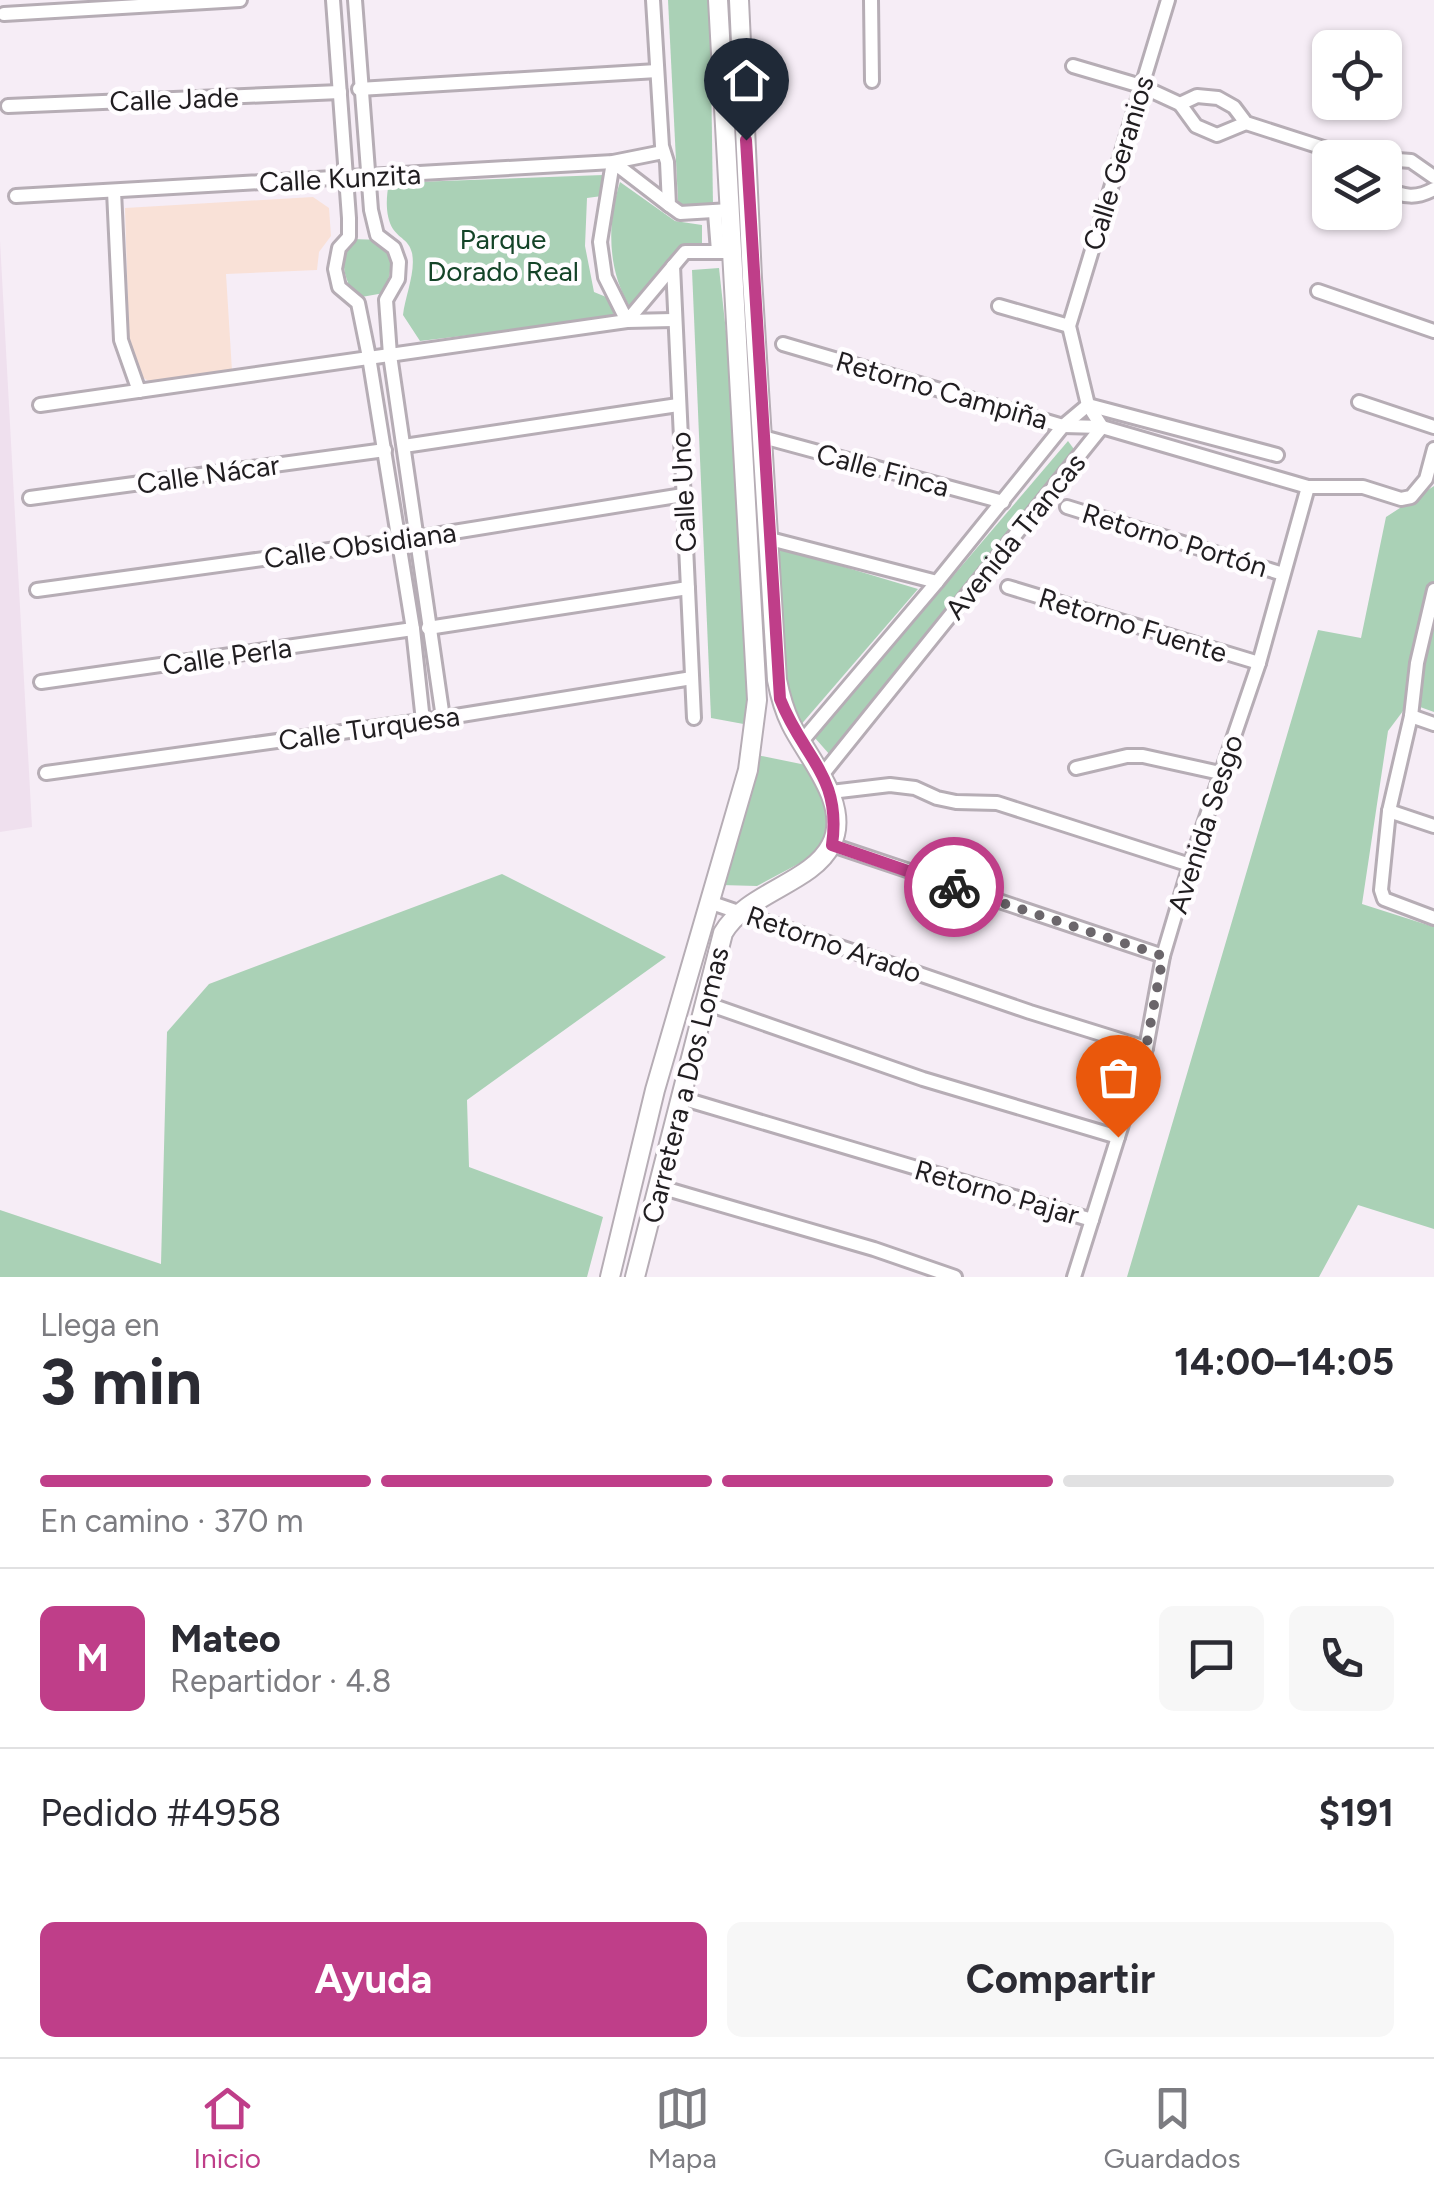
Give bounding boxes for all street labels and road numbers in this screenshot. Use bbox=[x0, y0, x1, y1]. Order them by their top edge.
street label: Calle Geranios bbox=[1075, 72, 1161, 254]
street label: Calle Jade bbox=[109, 80, 239, 118]
street label: Calle Kunzita bbox=[258, 157, 422, 199]
street label: Retorno Campiña bbox=[832, 343, 1052, 437]
street label: Calle Uno bbox=[663, 431, 703, 553]
street label: Calle Finca bbox=[813, 436, 953, 504]
street label: Avenida Trancas bbox=[938, 446, 1092, 626]
street label: Calle Nácar bbox=[134, 447, 282, 501]
street label: Retorno Portón bbox=[1078, 496, 1272, 584]
street label: Calle Obsidiana bbox=[262, 515, 458, 575]
street label: Retorno Fuente bbox=[1035, 580, 1231, 670]
street label: Calle Perla bbox=[160, 630, 294, 682]
street label: Calle Turquesa bbox=[276, 698, 462, 758]
street label: Avenida Sesgo bbox=[1160, 730, 1250, 918]
street label: Retorno Arado bbox=[742, 898, 926, 990]
street label: Carretera a Dos Lomas bbox=[634, 943, 736, 1227]
street label: Retorno Pajar bbox=[911, 1152, 1084, 1232]

